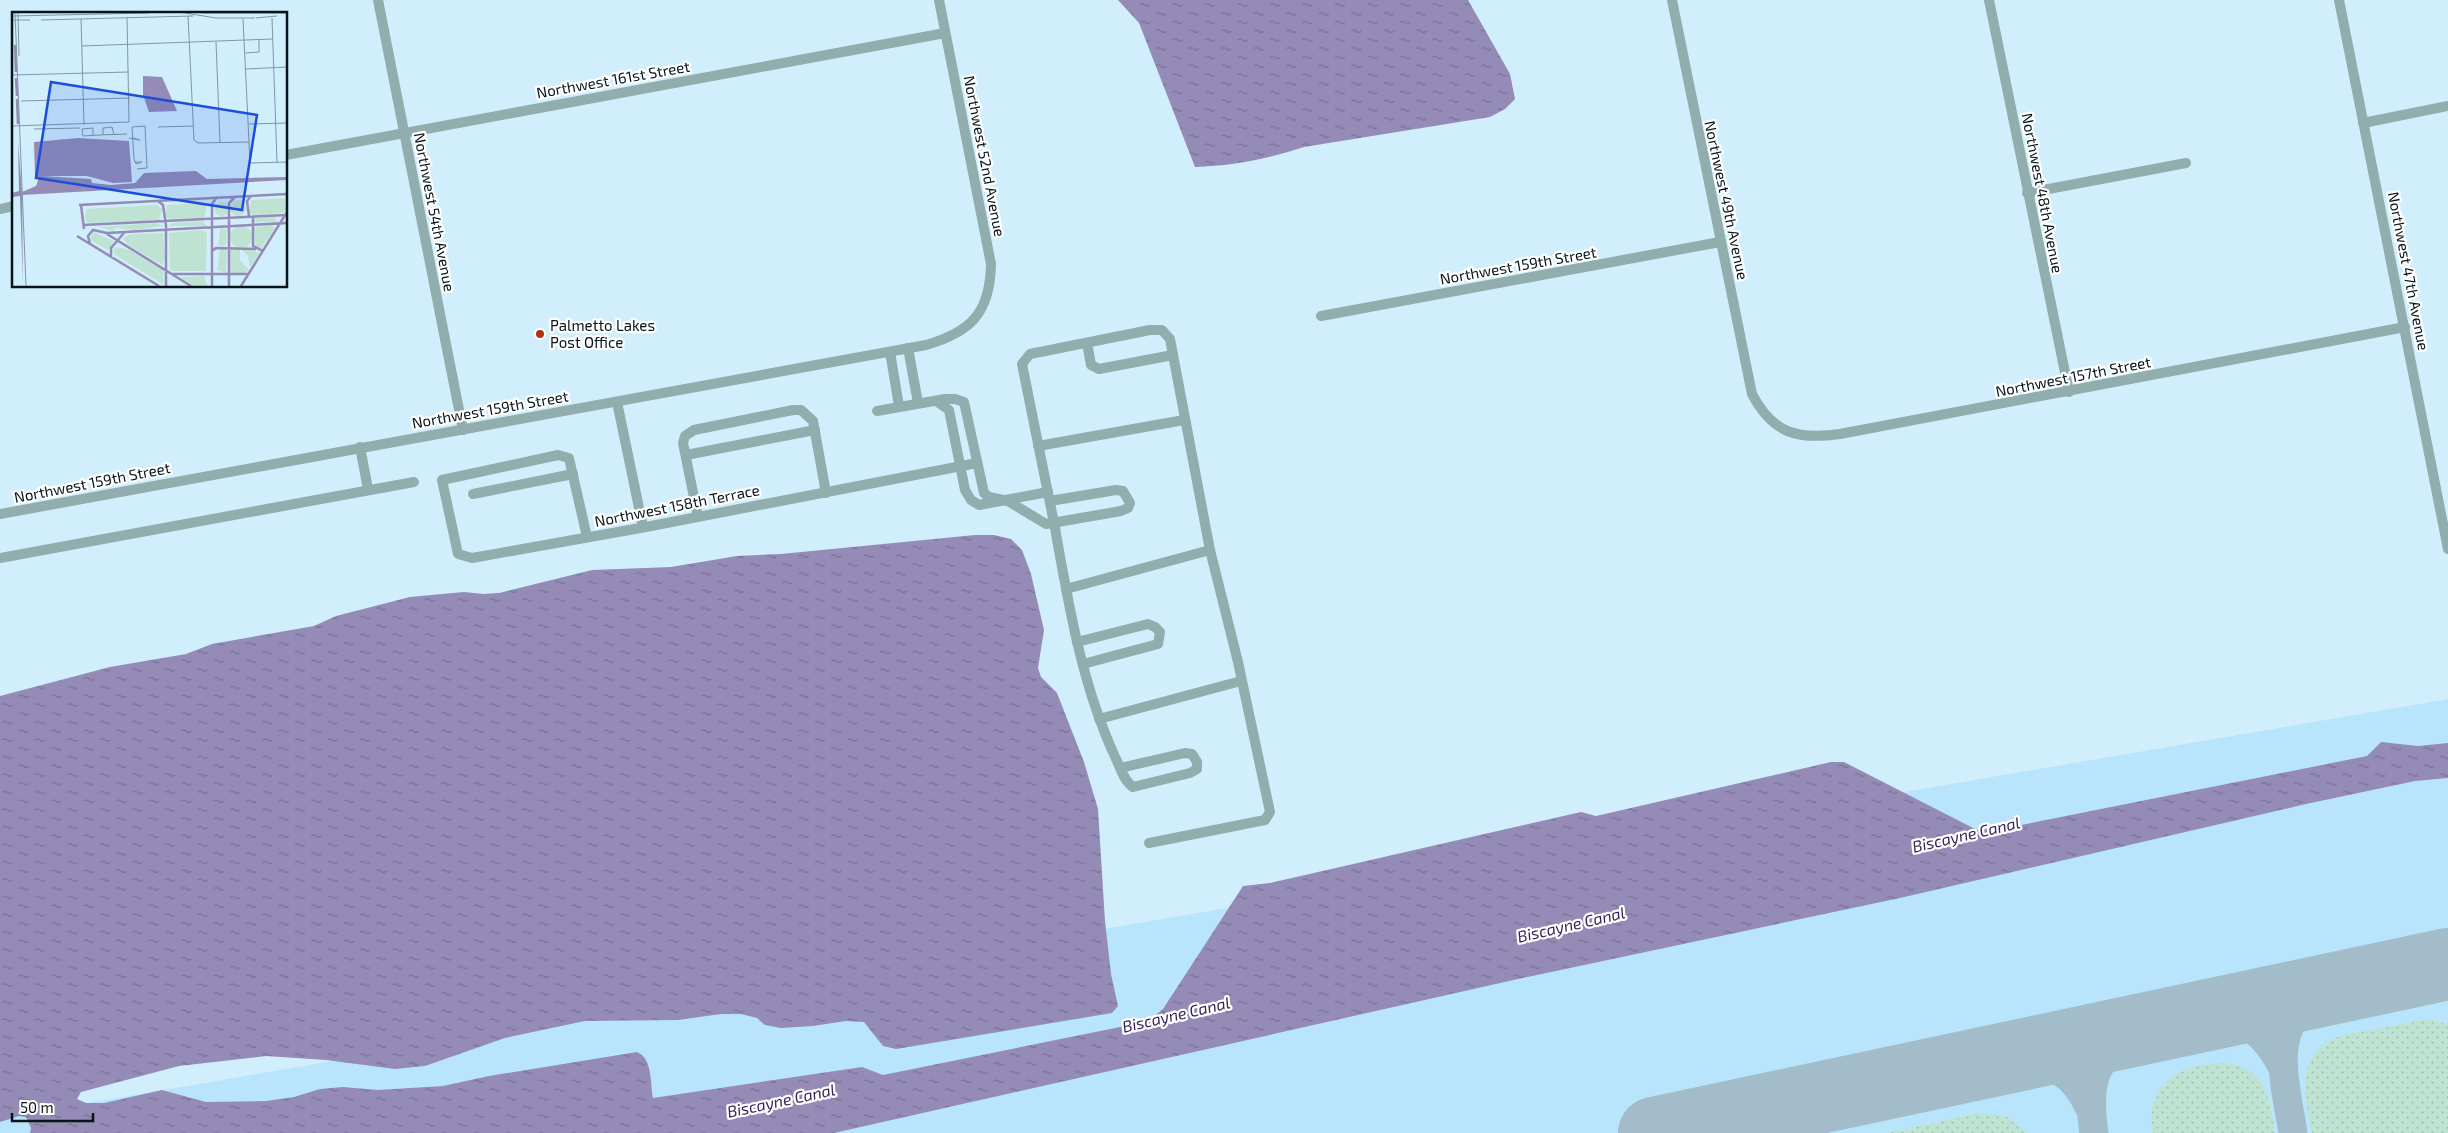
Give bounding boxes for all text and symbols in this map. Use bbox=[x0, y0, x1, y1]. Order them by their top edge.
inset map bbox=[12, 12, 288, 288]
street label: Northwest 161st Street bbox=[535, 57, 691, 101]
street label: Northwest 52nd Avenue bbox=[961, 74, 1009, 238]
street label: Northwest 48th Avenue bbox=[2019, 111, 2067, 275]
street label: Northwest 49th Avenue bbox=[1701, 119, 1753, 281]
street label: Northwest 54th Avenue bbox=[411, 131, 459, 293]
street label: Northwest 47th Avenue bbox=[2385, 190, 2433, 352]
street label: Northwest 159th Street bbox=[1438, 242, 1598, 288]
place label: Palmetto Lakes Post Office bbox=[550, 316, 655, 351]
marker: Palmetto Lakes Post Office bbox=[534, 328, 546, 340]
street label: Northwest 157th Street bbox=[1994, 352, 2152, 400]
street label: Northwest 159th Street bbox=[410, 386, 570, 432]
street label: Northwest 159th Street bbox=[12, 458, 172, 506]
street label: Northwest 158th Terrace bbox=[593, 480, 761, 530]
water label: Biscayne Canal bbox=[1910, 812, 2022, 857]
water label: Biscayne Canal bbox=[1515, 902, 1627, 947]
water label: Biscayne Canal bbox=[1120, 992, 1232, 1037]
water label: Biscayne Canal bbox=[725, 1079, 837, 1122]
scale bar bbox=[12, 1090, 94, 1122]
text: 50 m bbox=[20, 1098, 54, 1116]

